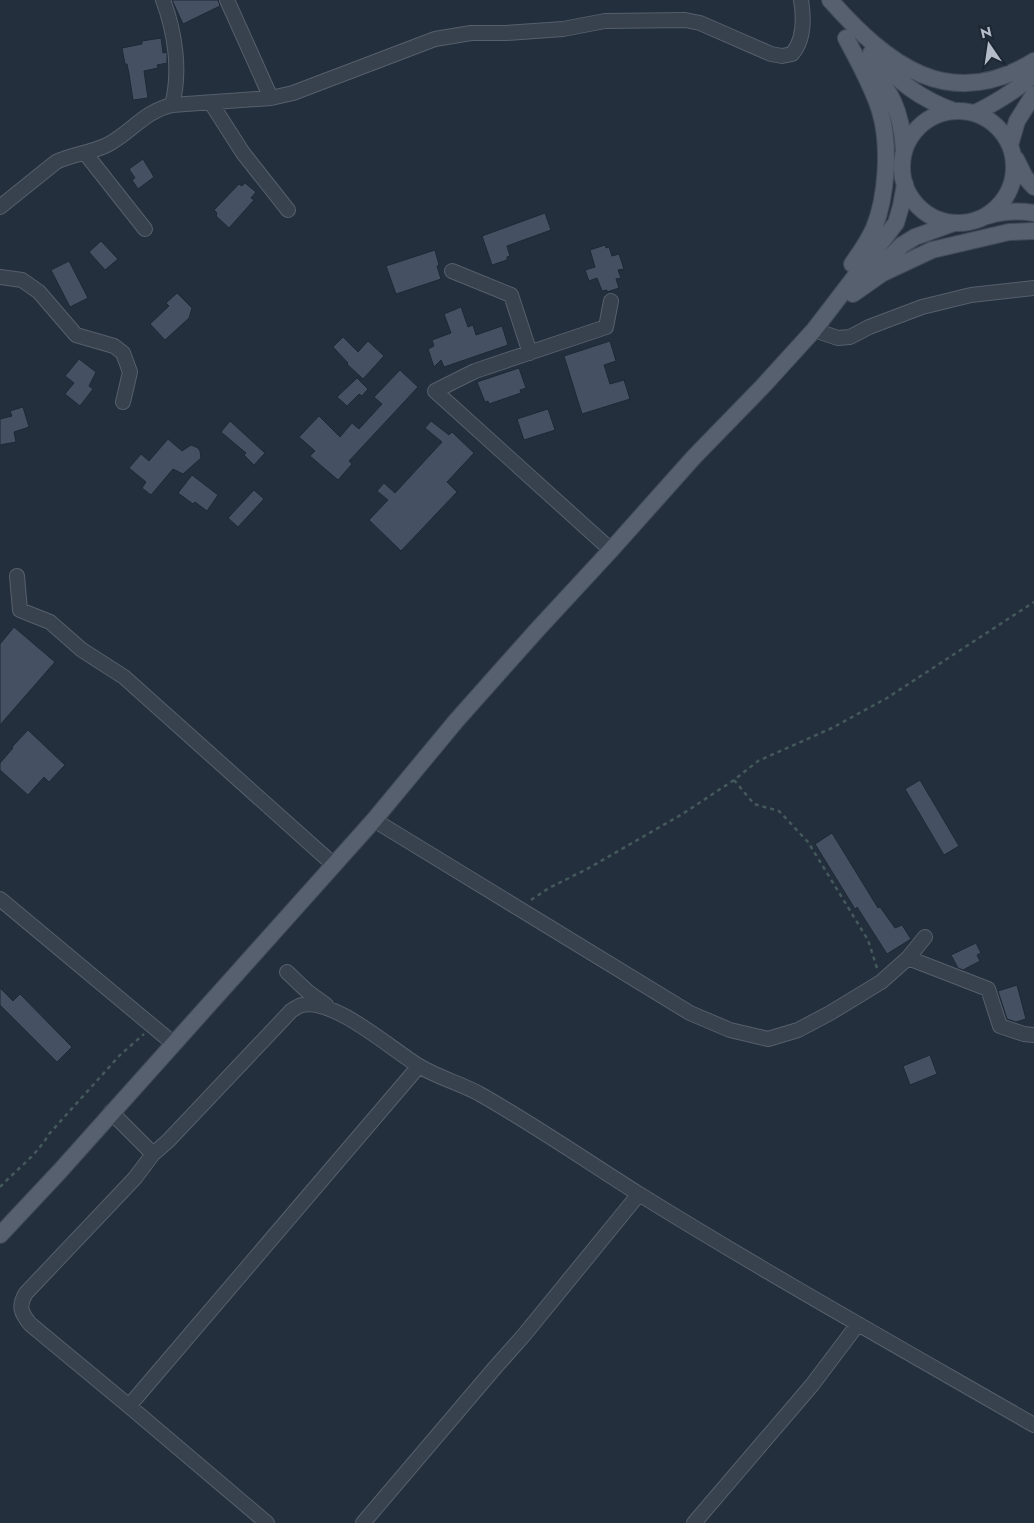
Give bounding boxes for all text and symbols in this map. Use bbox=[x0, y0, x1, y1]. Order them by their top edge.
north arrow bbox=[964, 20, 1014, 70]
text: N bbox=[978, 21, 994, 43]

